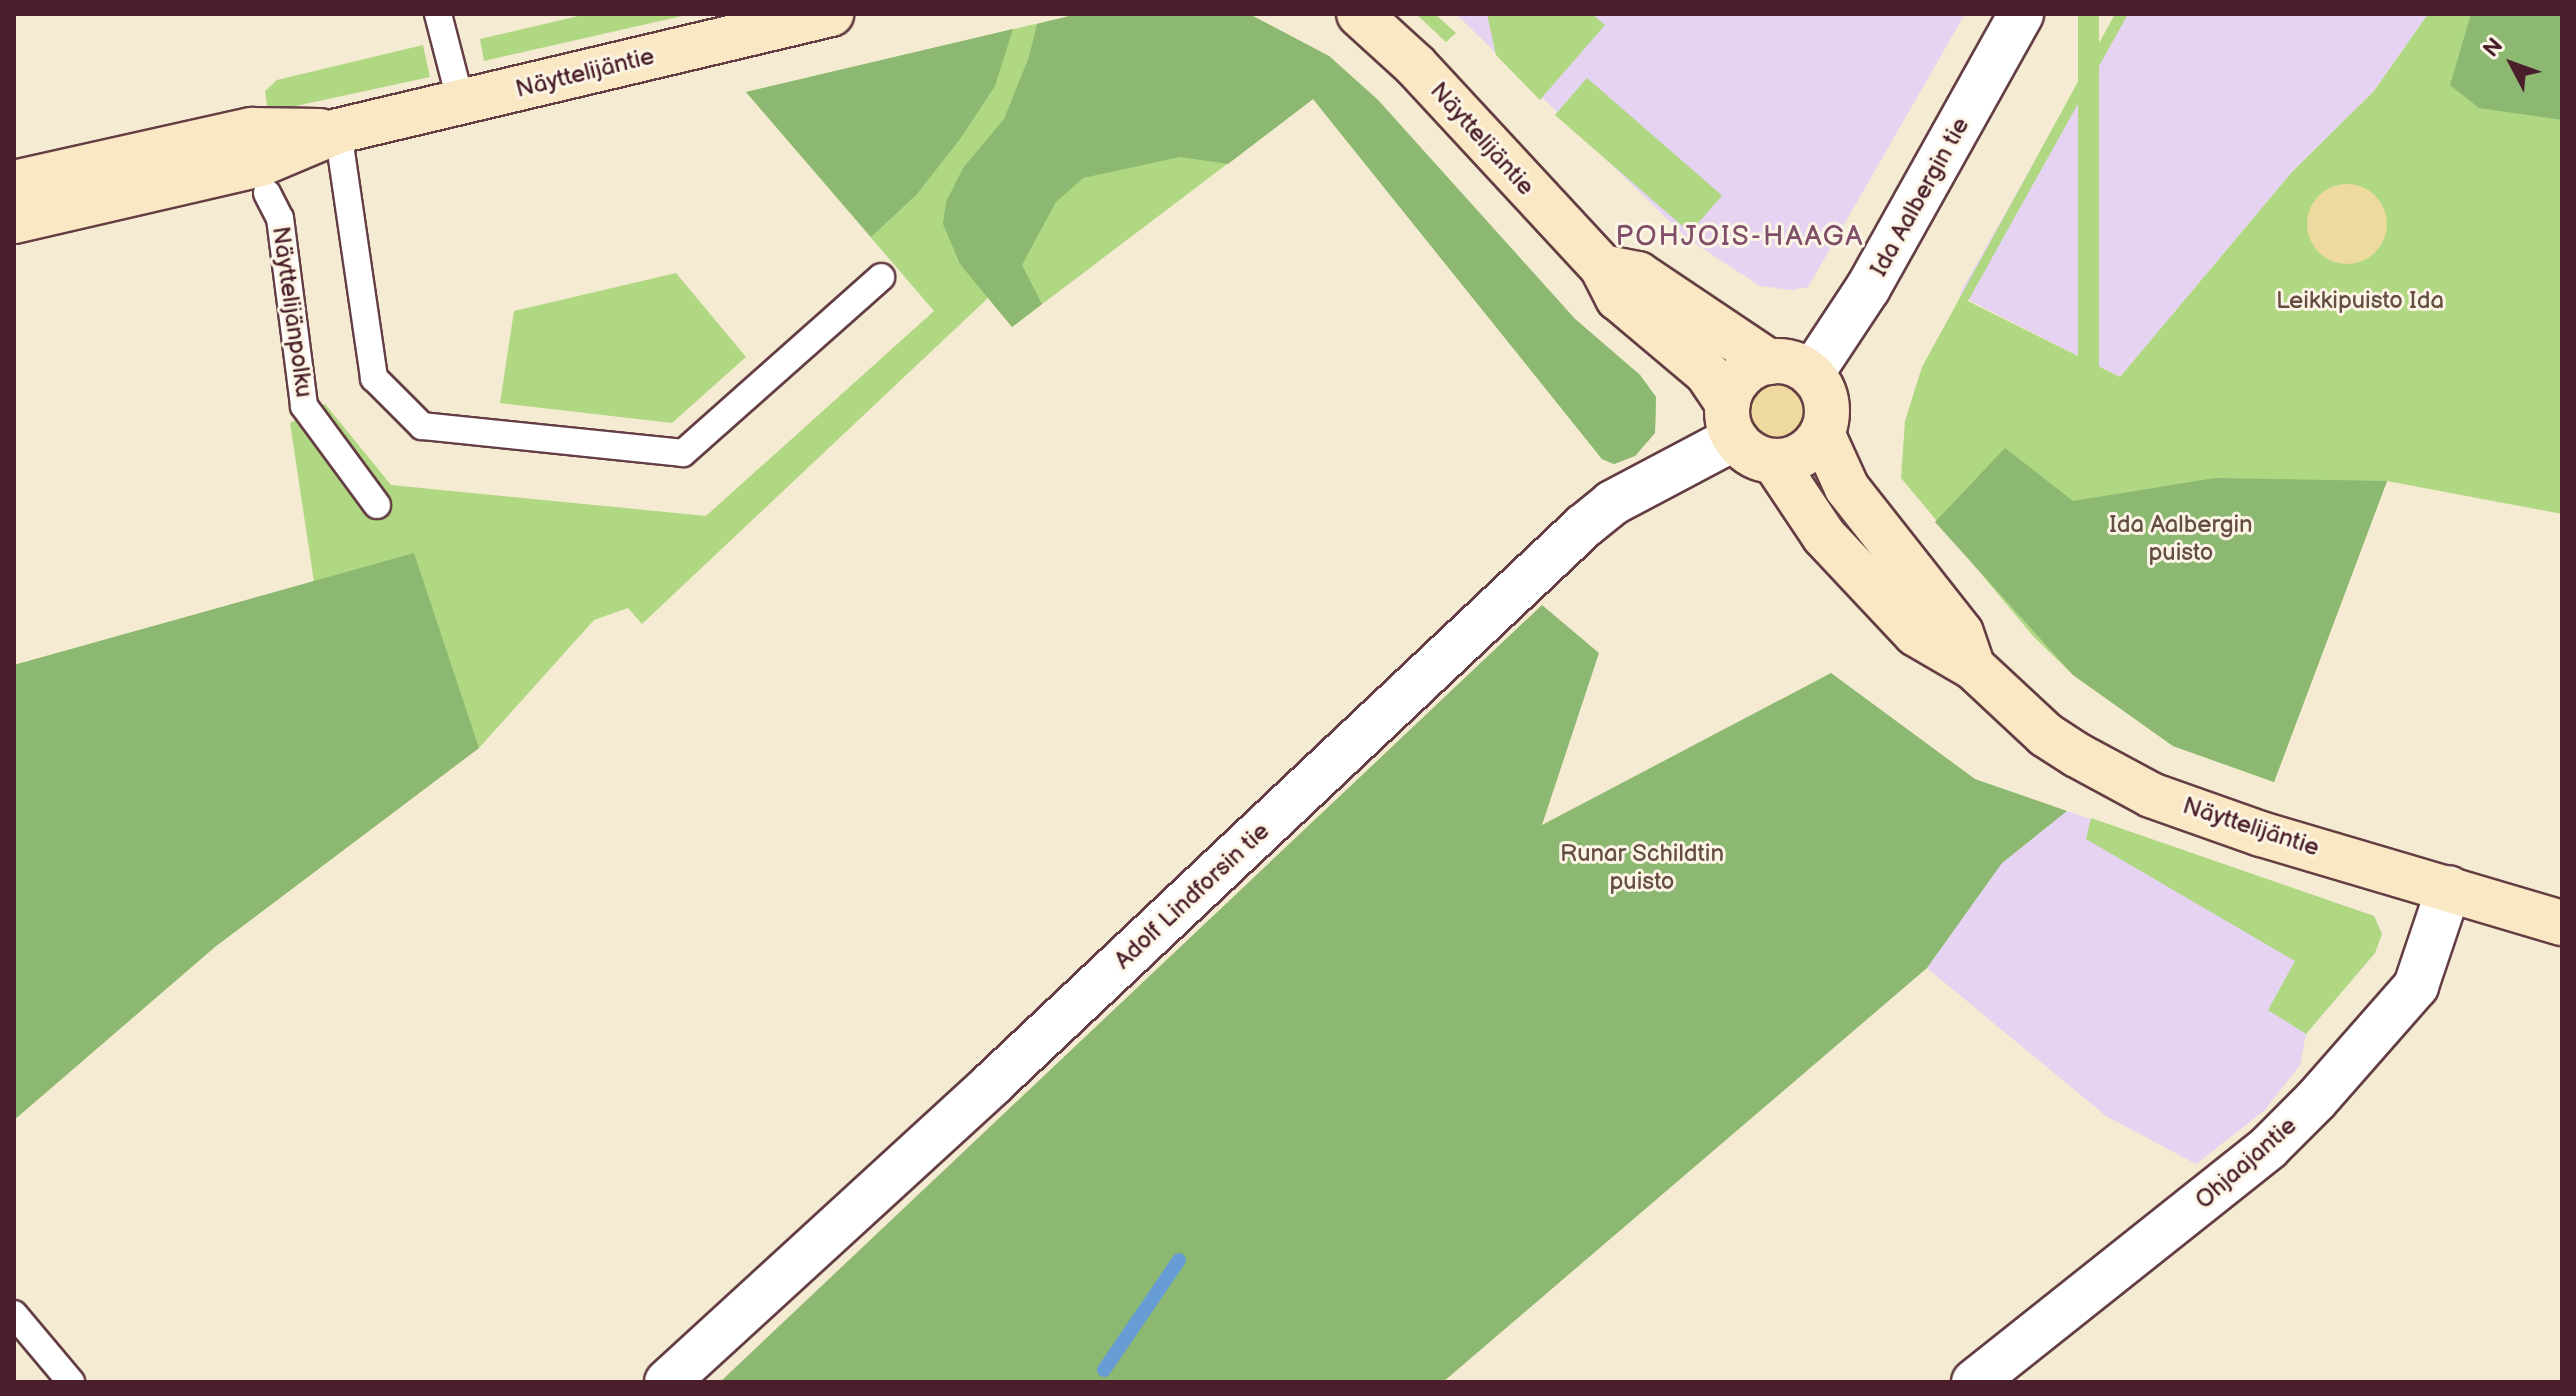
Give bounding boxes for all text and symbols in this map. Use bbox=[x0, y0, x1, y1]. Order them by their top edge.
north arrow bbox=[2472, 24, 2552, 104]
text: N bbox=[2478, 33, 2509, 63]
street label: Näyttelijäntie bbox=[513, 42, 657, 104]
street label: Näyttelijäntie bbox=[1424, 77, 1540, 201]
street label: Ida Aalbergin tie bbox=[1864, 113, 1976, 281]
district label: POHJOIS-HAAGA bbox=[1616, 220, 1864, 254]
street label: Näyttelijänpolku bbox=[266, 225, 318, 399]
park label: Leikkipuisto Ida bbox=[2276, 287, 2444, 315]
park label: Ida Aalbergin puisto bbox=[2109, 511, 2253, 567]
street label: Näyttelijäntie bbox=[2179, 791, 2323, 863]
street label: Adolf Lindforsin tie bbox=[1109, 817, 1275, 975]
park label: Runar Schildtin puisto bbox=[1560, 840, 1724, 896]
street label: Ohjaajantie bbox=[2190, 1111, 2302, 1215]

